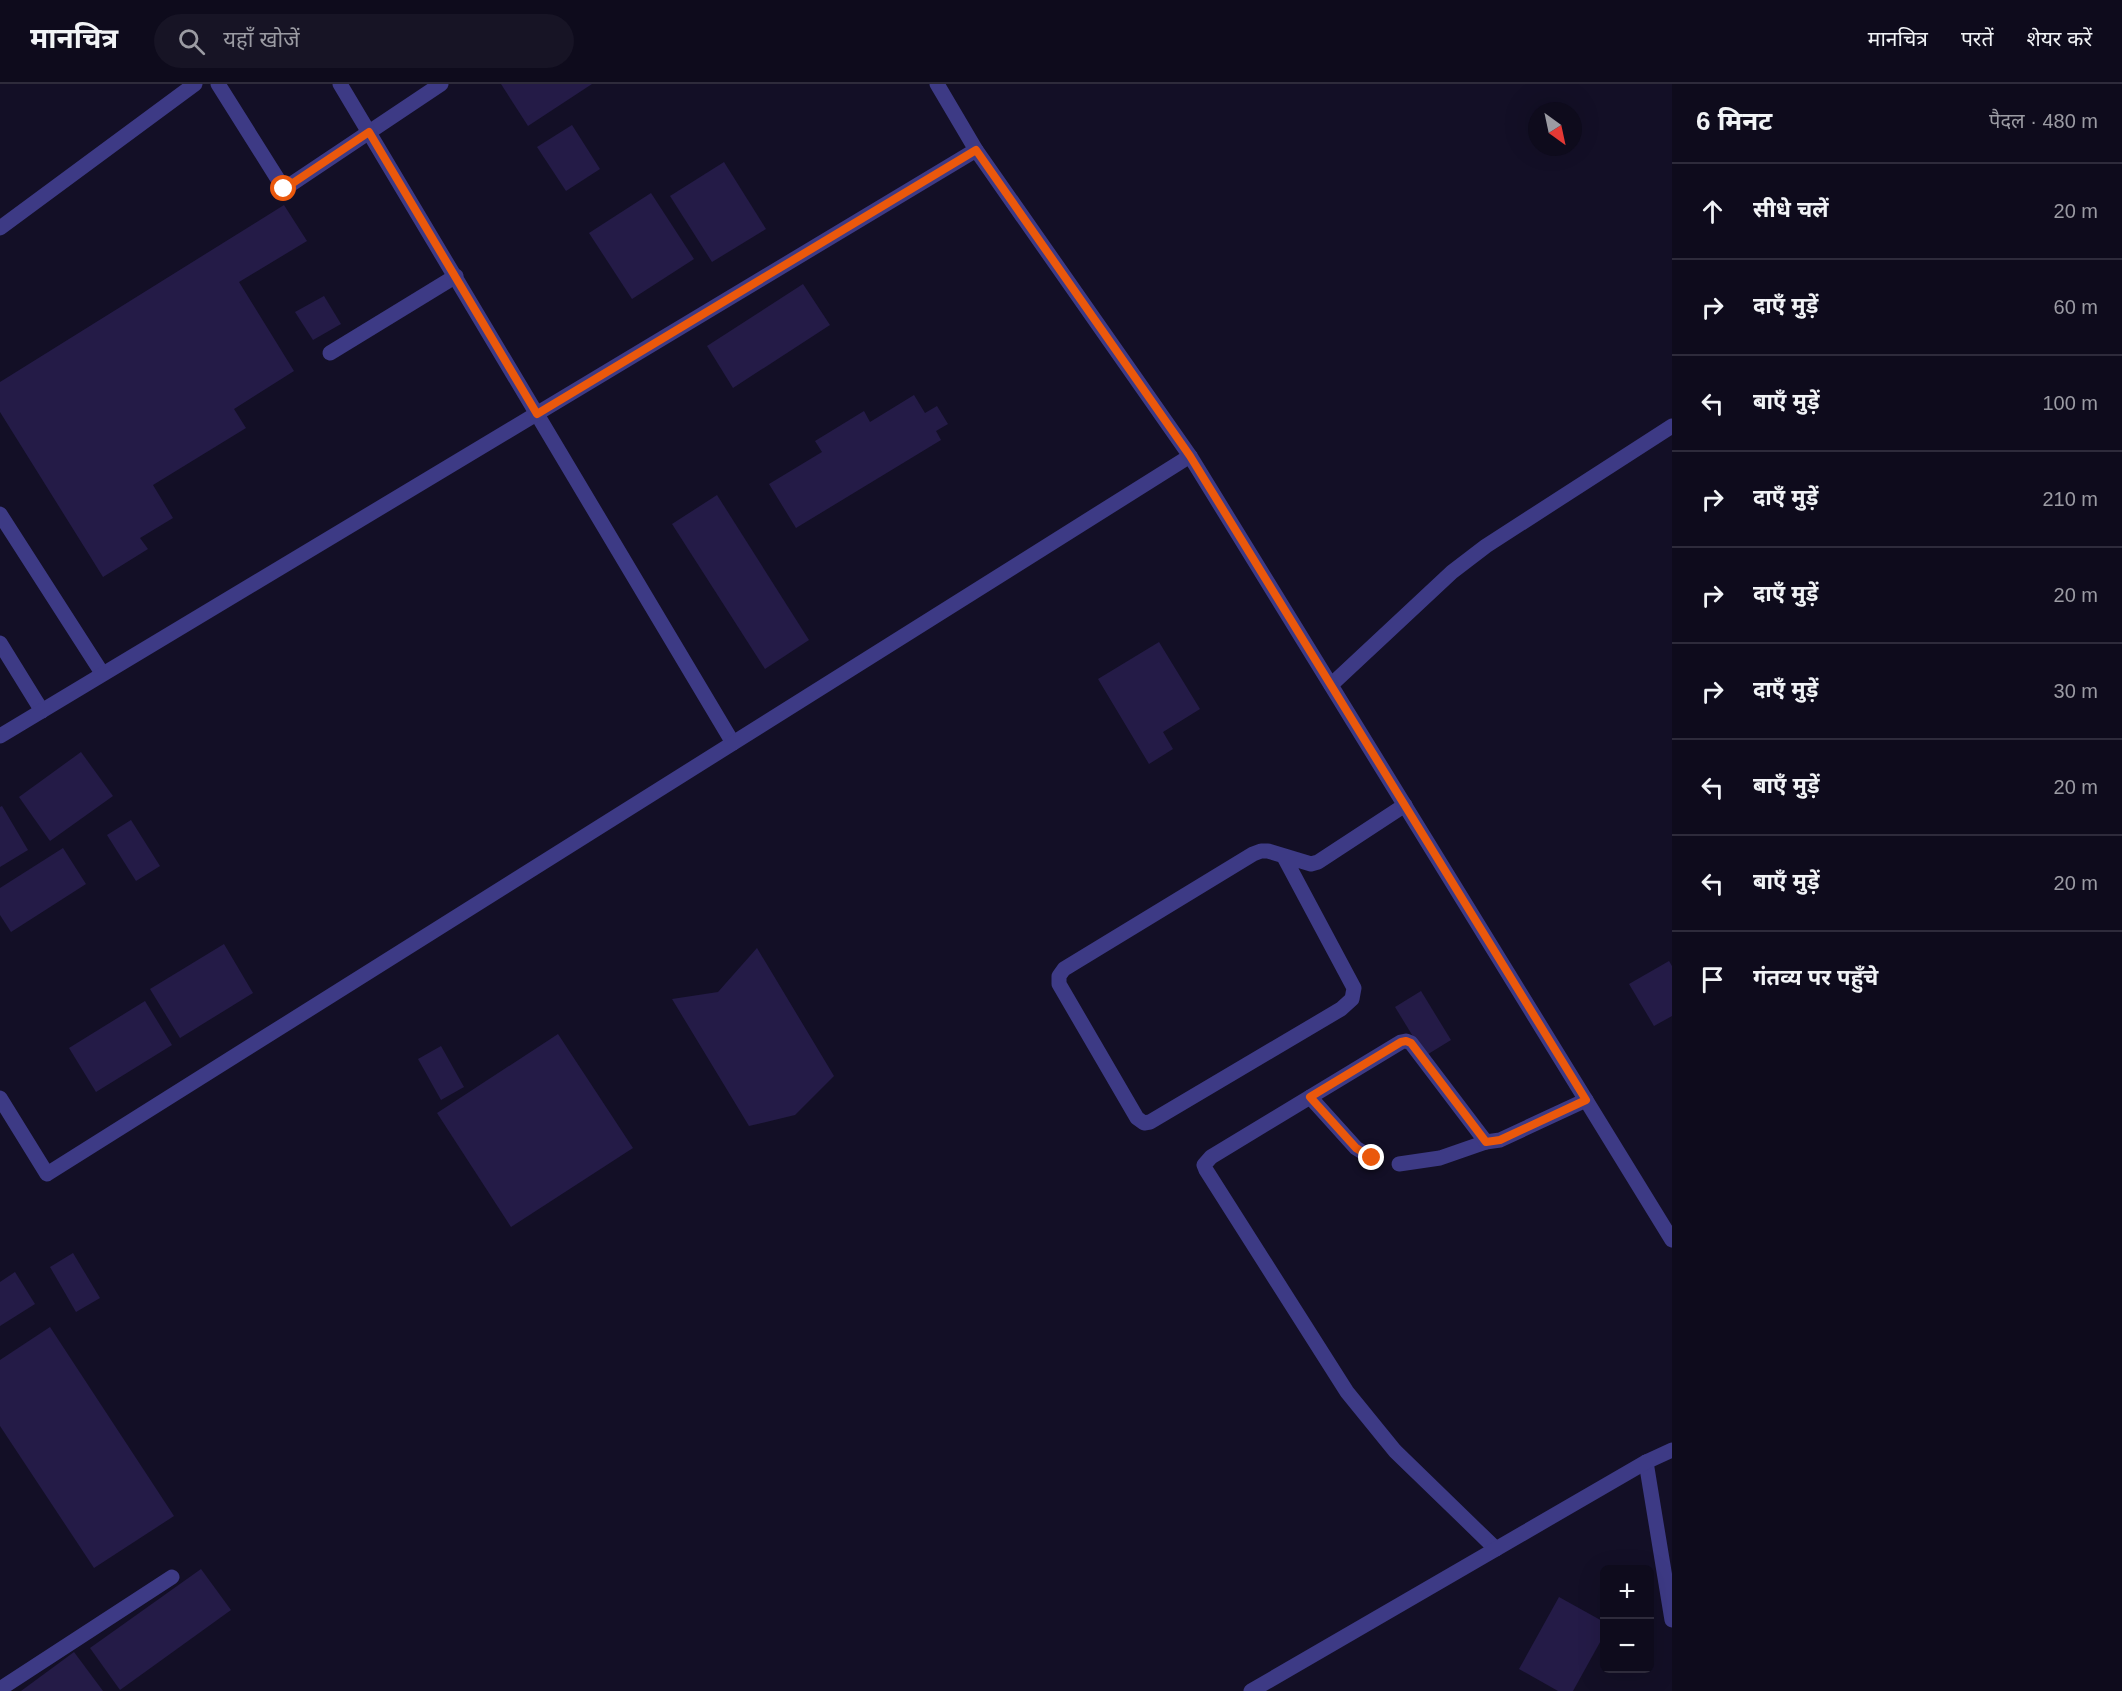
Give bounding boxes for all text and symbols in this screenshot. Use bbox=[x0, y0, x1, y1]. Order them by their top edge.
search box bbox=[154, 14, 574, 68]
text: मानचित्र bbox=[30, 23, 118, 54]
icon: search bbox=[175, 25, 208, 58]
text: यहाँ खोजें bbox=[223, 27, 300, 52]
text: मानचित्र bbox=[1868, 27, 1928, 50]
text: परतें bbox=[1961, 27, 1993, 50]
text: शेयर करें bbox=[2026, 27, 2092, 50]
north arrow bbox=[1528, 102, 1582, 156]
text: 6 मिनट bbox=[1696, 106, 1772, 136]
text: पैदल · 480 m bbox=[1989, 110, 2098, 132]
route start bbox=[270, 175, 296, 201]
icon: ahead bbox=[1696, 195, 1729, 228]
text: सीधे चलें bbox=[1753, 197, 1828, 222]
text: 20 m bbox=[2054, 200, 2098, 222]
icon: right bbox=[1696, 291, 1729, 324]
text: दाएँ मुड़ें bbox=[1753, 293, 1818, 318]
text: 60 m bbox=[2054, 296, 2098, 318]
icon: left bbox=[1696, 387, 1729, 420]
text: बाएँ मुड़ें bbox=[1753, 389, 1819, 414]
text: 100 m bbox=[2042, 392, 2098, 414]
icon: right bbox=[1696, 483, 1729, 516]
text: दाएँ मुड़ें bbox=[1753, 485, 1818, 510]
text: 210 m bbox=[2042, 488, 2098, 510]
icon: right bbox=[1696, 579, 1729, 612]
text: दाएँ मुड़ें bbox=[1753, 581, 1818, 606]
text: 20 m bbox=[2054, 584, 2098, 606]
icon: right bbox=[1696, 675, 1729, 708]
text: दाएँ मुड़ें bbox=[1753, 677, 1818, 702]
text: 30 m bbox=[2054, 680, 2098, 702]
icon: left bbox=[1696, 771, 1729, 804]
text: बाएँ मुड़ें bbox=[1753, 773, 1819, 798]
text: 20 m bbox=[2054, 776, 2098, 798]
icon: left bbox=[1696, 867, 1729, 900]
text: बाएँ मुड़ें bbox=[1753, 869, 1819, 894]
text: 20 m bbox=[2054, 872, 2098, 894]
icon: arrive bbox=[1696, 963, 1729, 996]
text: गंतव्य पर पहुँचे bbox=[1753, 965, 1878, 990]
route end bbox=[1358, 1144, 1384, 1170]
map controls bbox=[1600, 1565, 1654, 1673]
button: + bbox=[1600, 1565, 1654, 1619]
button: − bbox=[1600, 1619, 1654, 1673]

